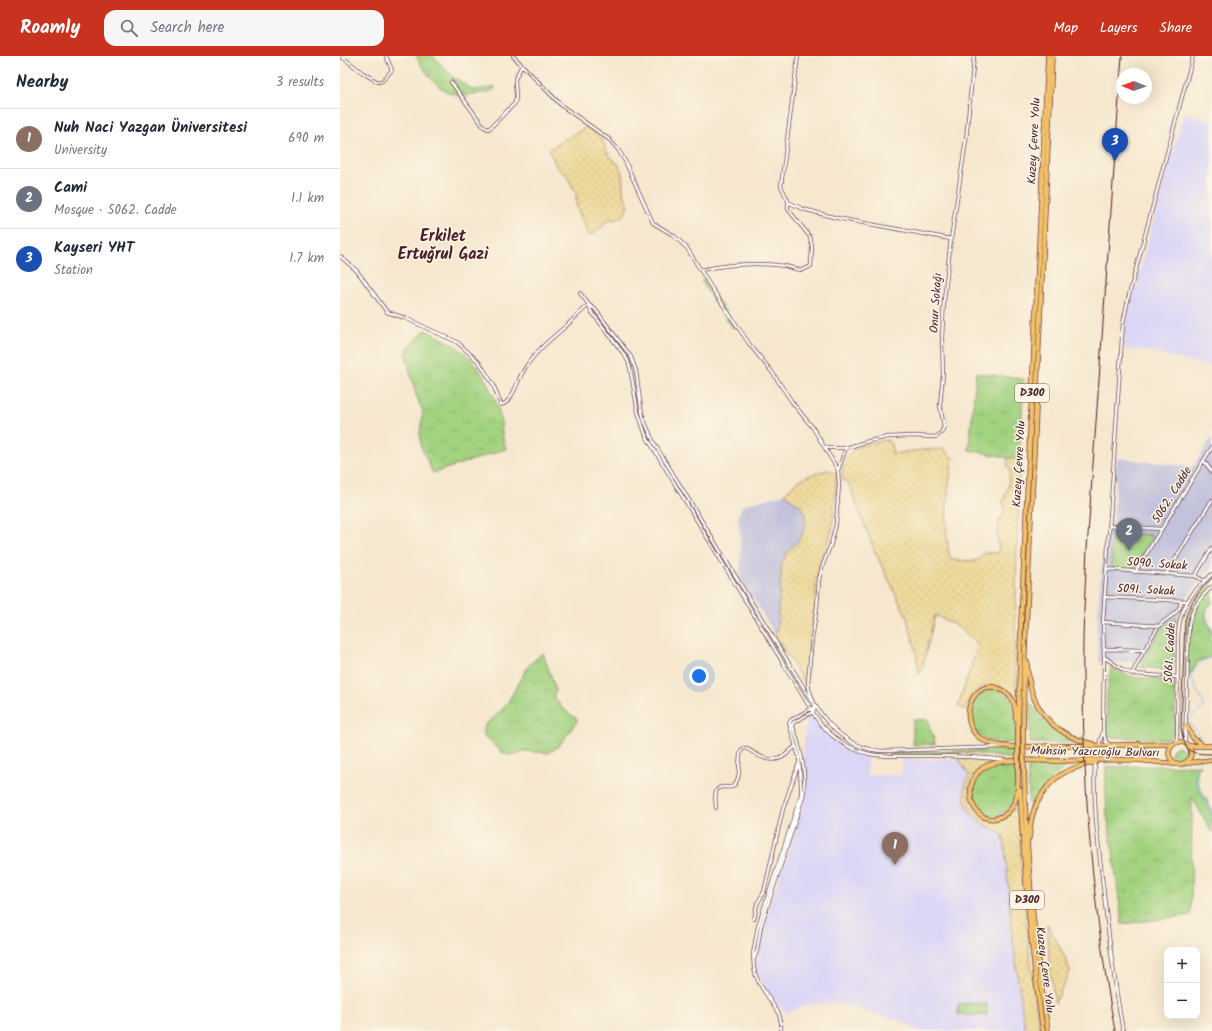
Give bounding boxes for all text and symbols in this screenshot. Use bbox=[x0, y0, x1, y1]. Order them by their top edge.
search box bbox=[104, 10, 384, 46]
text: Roamly bbox=[20, 13, 80, 43]
text: Search here bbox=[150, 16, 224, 40]
icon: search bbox=[118, 17, 140, 39]
text: Map bbox=[1054, 17, 1078, 39]
text: Layers bbox=[1100, 17, 1138, 39]
text: Share bbox=[1160, 17, 1192, 39]
north arrow bbox=[1116, 68, 1152, 104]
text: Nearby bbox=[16, 69, 68, 96]
text: 3 results bbox=[276, 72, 324, 93]
street label: Kuzey Çevre Yolu bbox=[1022, 97, 1046, 185]
text: Nuh Naci Yazgan Üniversitesi bbox=[54, 116, 247, 140]
text: 1 bbox=[27, 128, 31, 149]
text: 690 m bbox=[288, 128, 324, 149]
pin: 3 bbox=[1102, 128, 1128, 161]
text: University bbox=[54, 140, 107, 161]
text: Cami bbox=[54, 176, 87, 200]
text: 2 bbox=[25, 188, 33, 209]
text: 1.1 km bbox=[291, 188, 324, 209]
text: Mosque · 5062. Cadde bbox=[54, 200, 177, 221]
district label: Erkilet Ertuğrul Gazi bbox=[398, 224, 489, 267]
text: Kayseri YHT bbox=[54, 236, 134, 260]
text: 3 bbox=[25, 248, 33, 269]
text: 1.7 km bbox=[289, 248, 324, 269]
text: Station bbox=[54, 260, 93, 281]
street label: Onur Sokağı bbox=[924, 272, 948, 334]
road number: D300 bbox=[1015, 384, 1049, 402]
street label: Kuzey Çevre Yolu bbox=[1007, 420, 1031, 508]
street label: 5062. Cadde bbox=[1147, 462, 1197, 527]
pin: 2 bbox=[1116, 518, 1142, 551]
street label: 5090. Sokak bbox=[1126, 552, 1188, 576]
street label: 5091. Sokak bbox=[1116, 579, 1176, 601]
street label: 5061. Cadde bbox=[1159, 622, 1181, 684]
your location bbox=[689, 666, 709, 686]
street label: Muhsin Yazıcıoğlu Bulvarı bbox=[1030, 741, 1160, 763]
pin: 1 bbox=[882, 832, 908, 865]
road number: D300 bbox=[1010, 891, 1044, 909]
street label: Kuzey Çevre Yolu bbox=[1030, 926, 1060, 1015]
map controls bbox=[1164, 947, 1200, 1019]
button: + bbox=[1164, 947, 1200, 983]
button: − bbox=[1164, 983, 1200, 1019]

